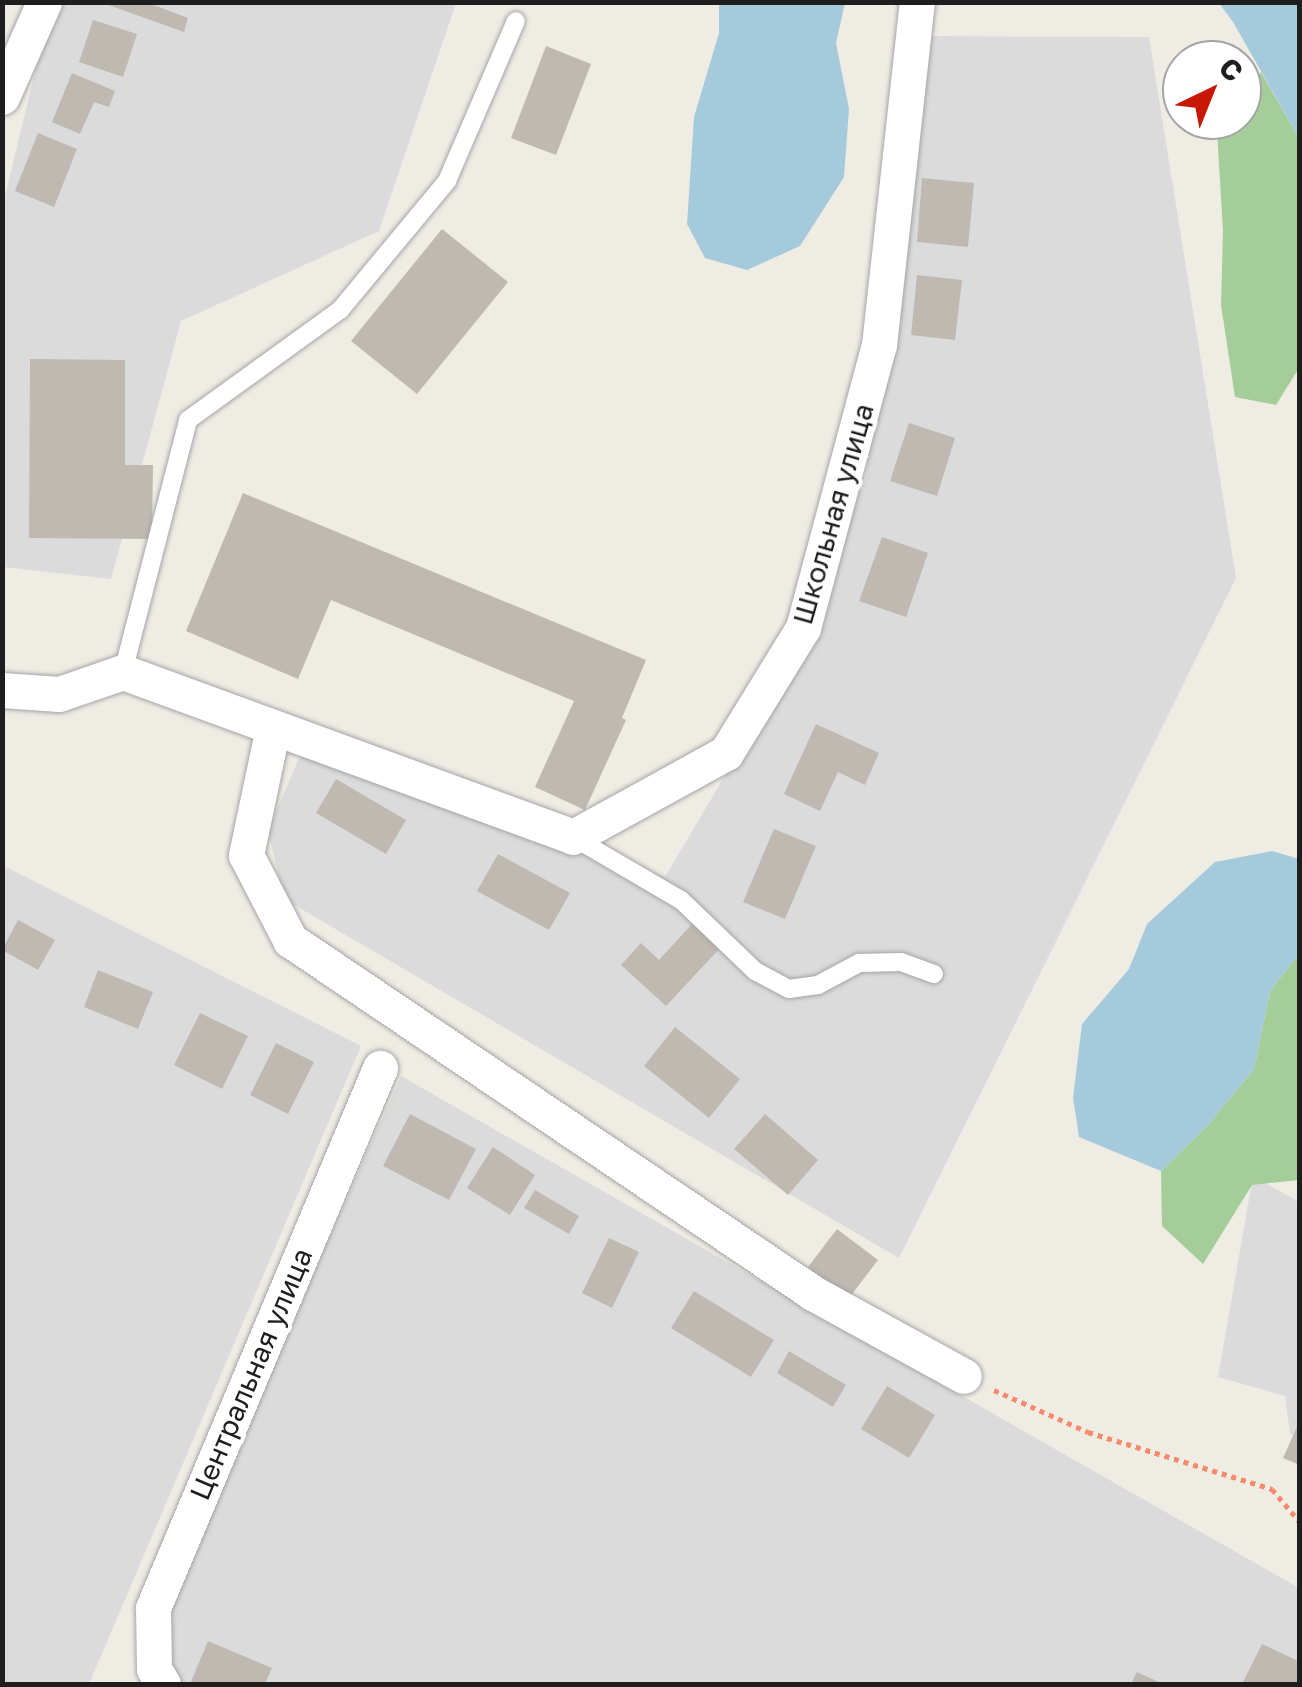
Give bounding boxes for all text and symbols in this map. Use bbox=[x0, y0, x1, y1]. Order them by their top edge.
north arrow bbox=[1162, 40, 1262, 140]
text: С bbox=[1213, 50, 1250, 88]
street label: Школьная улица bbox=[785, 400, 881, 628]
street label: Центральная улица bbox=[183, 1243, 319, 1505]

